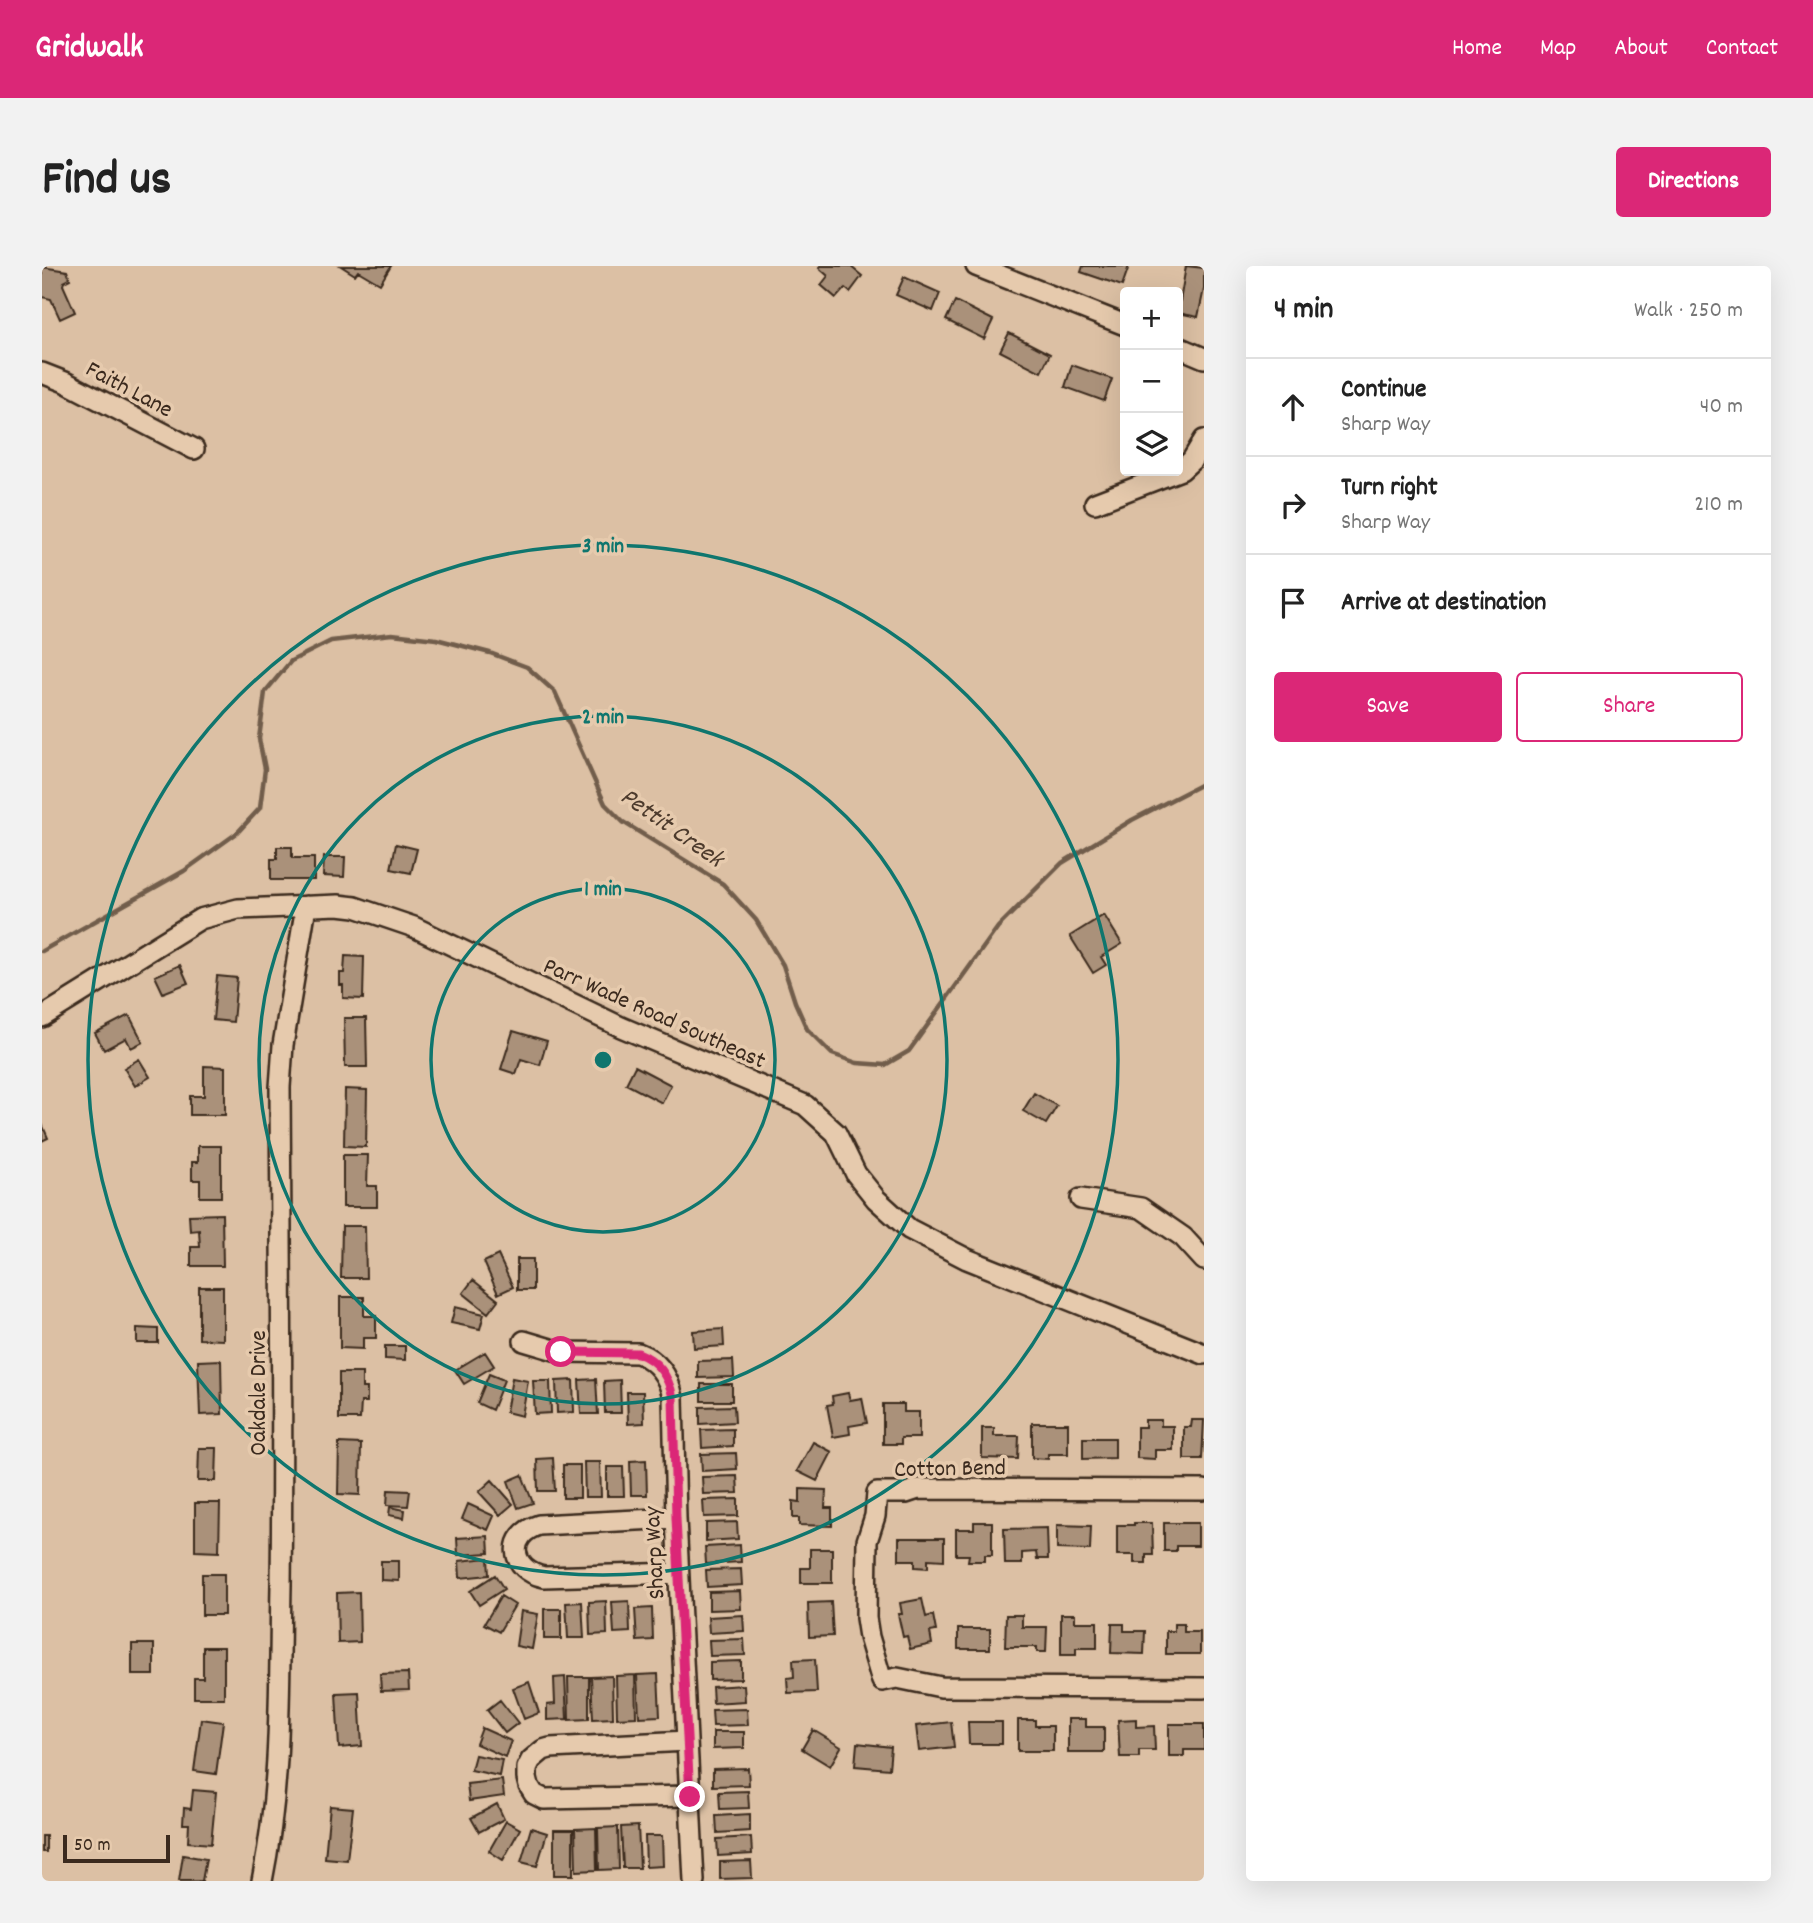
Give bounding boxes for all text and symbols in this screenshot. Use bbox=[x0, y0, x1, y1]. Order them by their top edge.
text: Gridwalk bbox=[35, 26, 144, 73]
text: Home bbox=[1452, 32, 1502, 66]
text: Map bbox=[1540, 32, 1576, 66]
text: About bbox=[1614, 32, 1668, 66]
text: Contact bbox=[1706, 32, 1778, 66]
text: Find us bbox=[42, 147, 171, 217]
button: Directions bbox=[1616, 147, 1771, 217]
map controls bbox=[1120, 287, 1183, 476]
button: + bbox=[1120, 287, 1183, 350]
text: 4 min bbox=[1274, 290, 1333, 333]
text: Walk · 250 m bbox=[1634, 295, 1743, 328]
button: − bbox=[1120, 350, 1183, 413]
street label: Faith Lane bbox=[79, 353, 178, 428]
text: Continue bbox=[1341, 372, 1426, 409]
icon: ahead bbox=[1274, 388, 1312, 426]
text: 40 m bbox=[1700, 391, 1743, 424]
text: Sharp Way bbox=[1341, 409, 1430, 442]
button: layers bbox=[1120, 413, 1183, 476]
text: Turn right bbox=[1341, 470, 1438, 507]
icon: right bbox=[1274, 486, 1312, 524]
text: 210 m bbox=[1694, 489, 1743, 522]
text: Sharp Way bbox=[1341, 507, 1430, 540]
text: 3 min bbox=[582, 533, 624, 563]
icon: arrive bbox=[1274, 584, 1312, 622]
text: Arrive at destination bbox=[1341, 585, 1546, 622]
button: Save bbox=[1274, 672, 1502, 742]
button: Share bbox=[1516, 672, 1743, 742]
text: 2 min bbox=[582, 704, 624, 734]
water label: Pettit Creek bbox=[612, 780, 732, 879]
text: 1 min bbox=[584, 876, 622, 906]
street label: Parr Wade Road Southeast bbox=[537, 950, 771, 1079]
centre of rings bbox=[591, 1048, 615, 1072]
street label: Oakdale Drive bbox=[243, 1330, 277, 1456]
route start bbox=[545, 1336, 576, 1367]
street label: Cotton Bend bbox=[894, 1452, 1006, 1488]
street label: Sharp Way bbox=[637, 1504, 675, 1600]
route end bbox=[674, 1781, 705, 1812]
scale bar bbox=[63, 1832, 170, 1864]
text: 50 m bbox=[74, 1833, 111, 1860]

